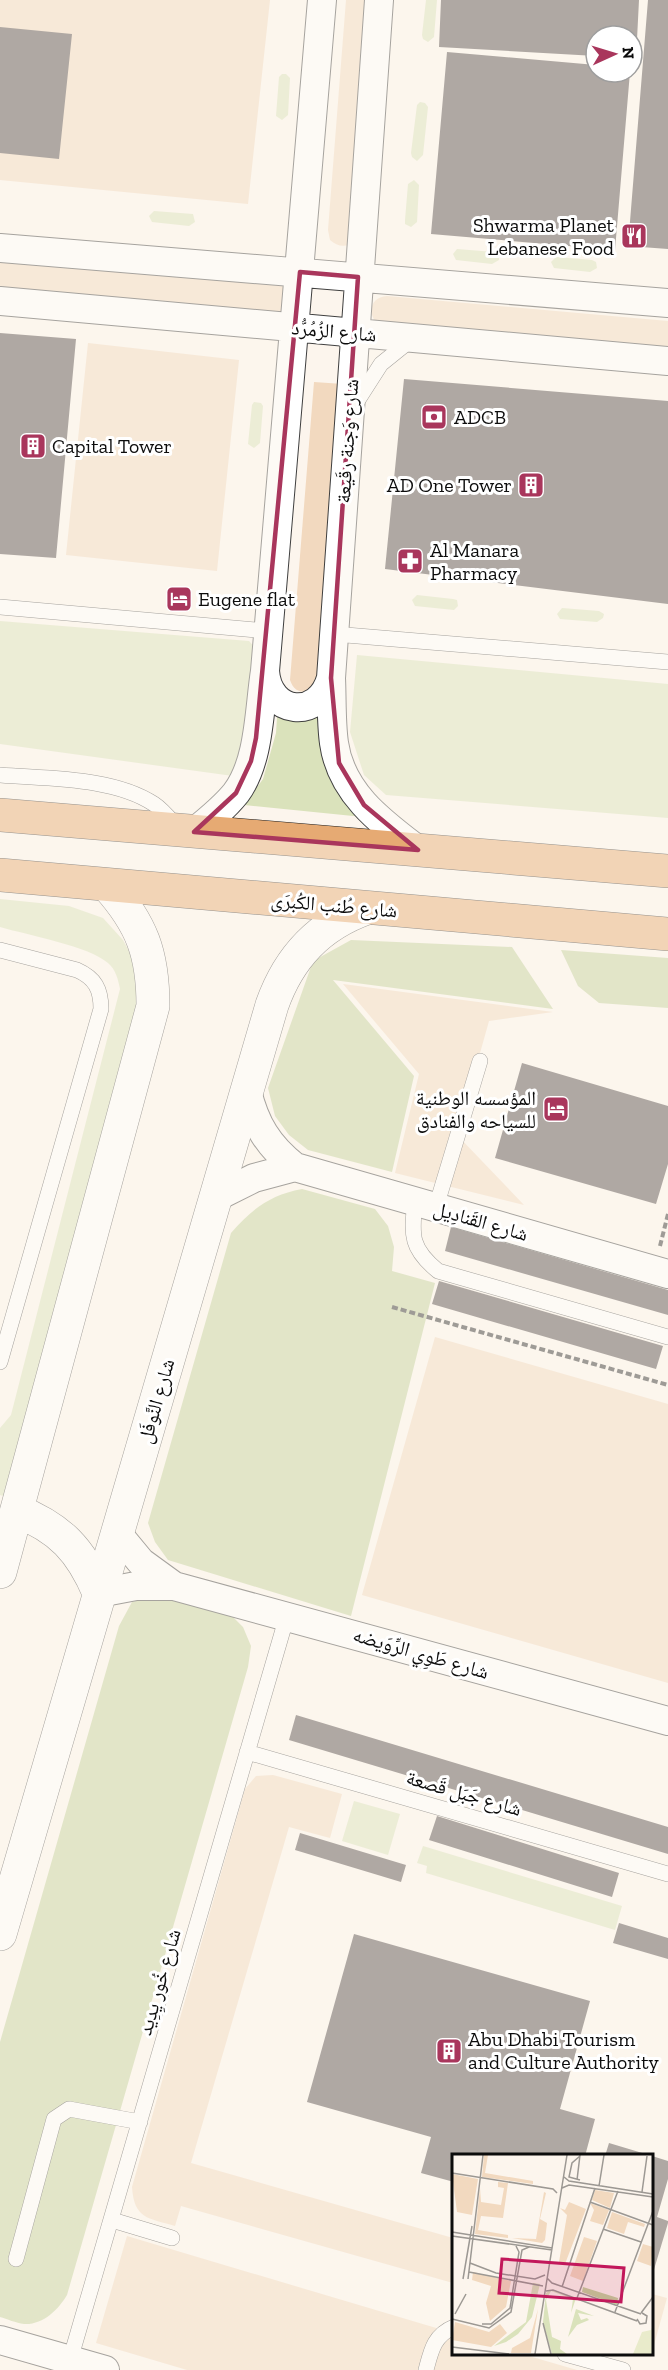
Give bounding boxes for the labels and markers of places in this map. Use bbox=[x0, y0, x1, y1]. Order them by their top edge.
place label: Shwarma Planet Lebanese Food bbox=[473, 213, 615, 260]
restaurant icon: Shwarma Planet Lebanese Food bbox=[619, 221, 649, 251]
bank icon: ADCB bbox=[419, 402, 449, 432]
place label: ADCB bbox=[454, 405, 506, 429]
building icon: Capital Tower bbox=[18, 431, 48, 461]
place label: Capital Tower bbox=[52, 434, 172, 458]
building icon: AD One Tower bbox=[516, 470, 546, 500]
place label: AD One Tower bbox=[387, 473, 512, 497]
place label: Al Manara Pharmacy bbox=[430, 538, 519, 585]
pharmacy icon: Al Manara Pharmacy bbox=[395, 546, 425, 576]
hotel icon: Eugene flat bbox=[164, 584, 194, 614]
place label: Eugene flat bbox=[198, 587, 296, 611]
place label: المؤسسه الوطنية للسياحه والفنادق bbox=[416, 1086, 536, 1133]
hotel icon: المؤسسه الوطنية للسياحه والفنادق bbox=[541, 1094, 571, 1124]
place label: Abu Dhabi Tourism and Culture Authority bbox=[468, 2027, 660, 2074]
building icon: Abu Dhabi Tourism and Culture Authority bbox=[434, 2036, 464, 2066]

